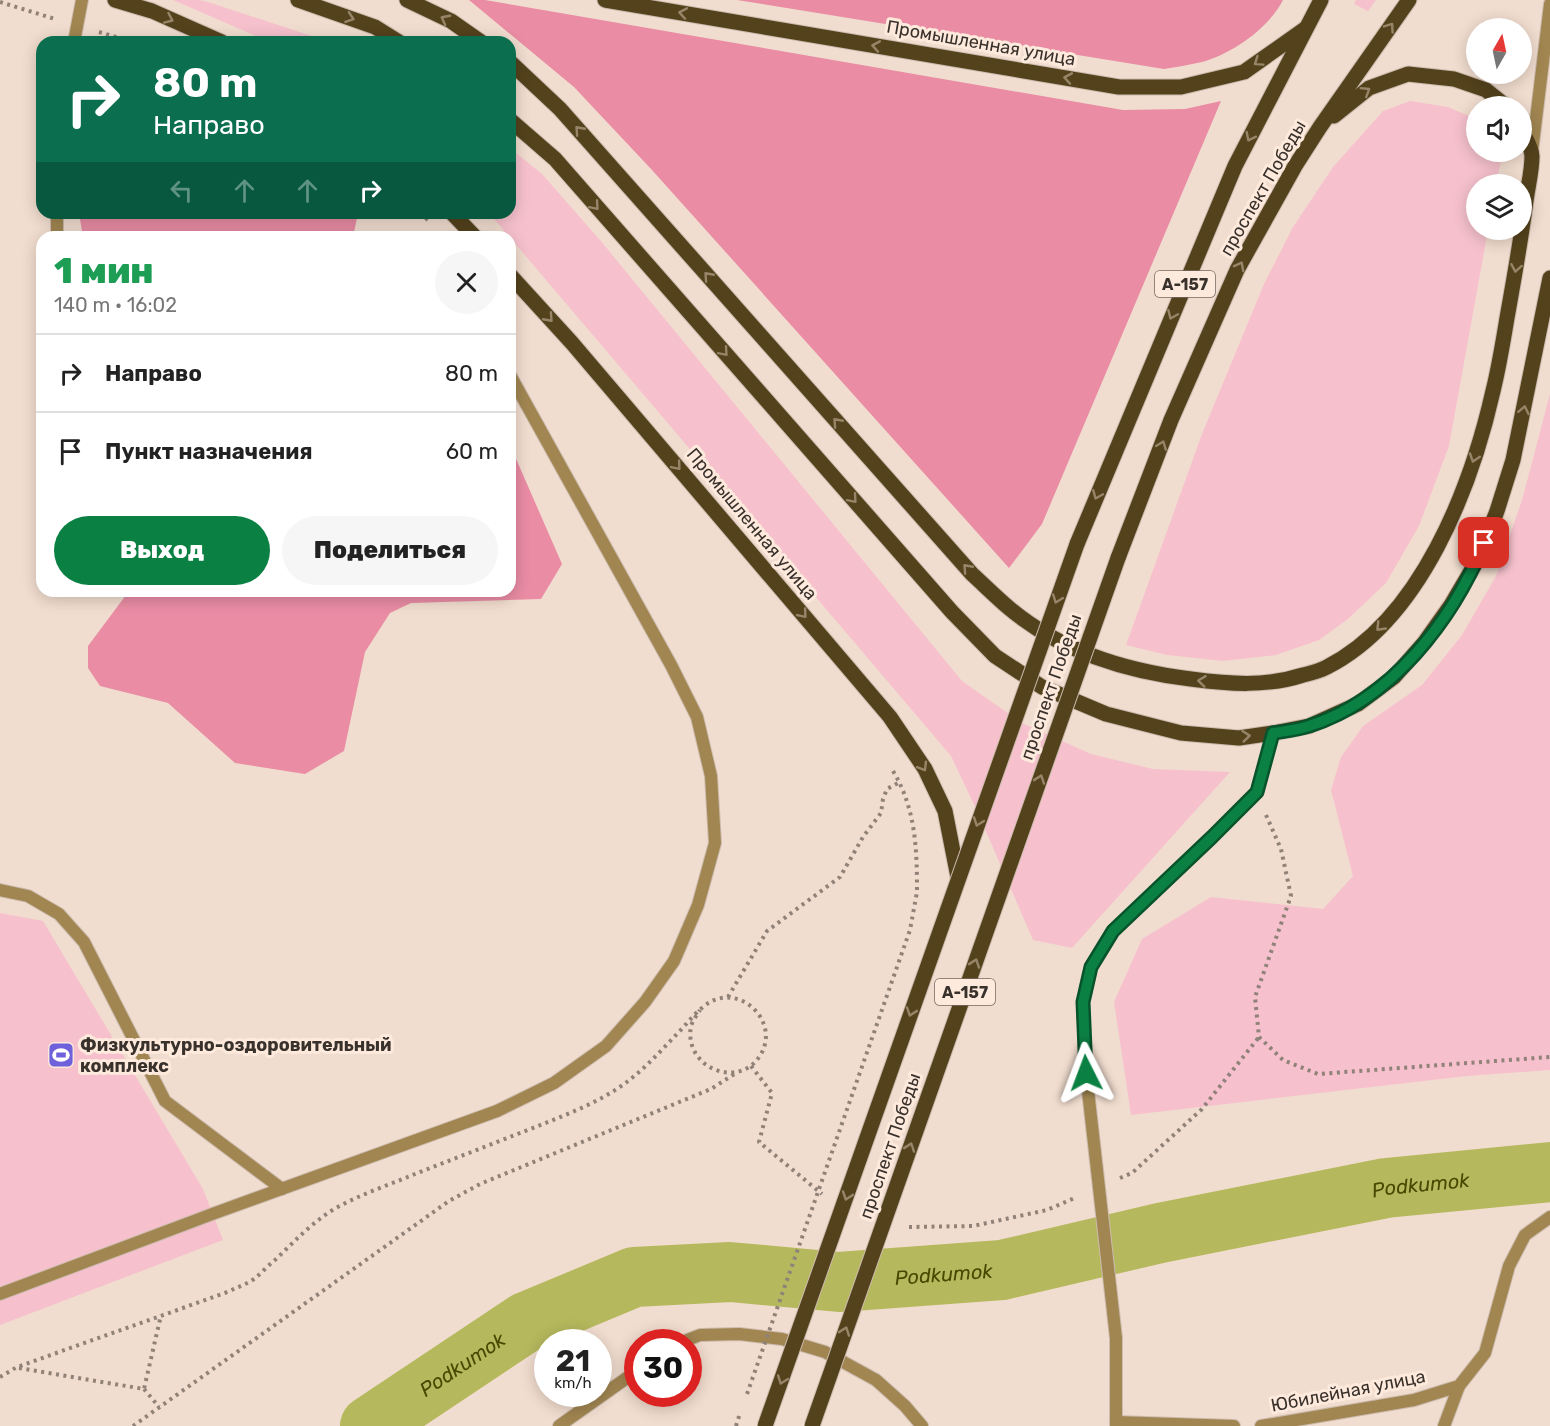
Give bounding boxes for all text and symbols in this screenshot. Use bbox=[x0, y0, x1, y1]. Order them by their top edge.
one-way arrow bbox=[679, 7, 689, 20]
one-way arrow bbox=[344, 11, 354, 24]
one-way arrow bbox=[163, 12, 174, 24]
one-way arrow bbox=[441, 15, 452, 26]
street label: Промышленная улица bbox=[885, 16, 1077, 70]
north arrow bbox=[1466, 18, 1532, 84]
map controls bbox=[1466, 18, 1532, 240]
one-way arrow bbox=[1383, 23, 1394, 34]
one-way arrow bbox=[871, 40, 880, 52]
one-way arrow bbox=[1253, 55, 1264, 66]
text: 80 m bbox=[153, 58, 257, 108]
icon: right bbox=[54, 60, 132, 138]
one-way arrow bbox=[1063, 72, 1073, 85]
one-way arrow bbox=[1360, 88, 1371, 99]
button: sound bbox=[1466, 96, 1532, 162]
text: Направо bbox=[153, 109, 265, 141]
street label: проспект Победы bbox=[1215, 116, 1311, 260]
one-way arrow bbox=[575, 126, 586, 137]
one-way arrow bbox=[1246, 130, 1257, 141]
icon: left bbox=[165, 174, 198, 207]
icon: ahead bbox=[228, 174, 261, 207]
icon: ahead bbox=[291, 174, 324, 207]
icon: right bbox=[354, 174, 387, 207]
button: layers bbox=[1466, 174, 1532, 240]
one-way arrow bbox=[588, 199, 599, 210]
text: 1 мин bbox=[54, 249, 154, 292]
button: close bbox=[435, 251, 498, 314]
one-way arrow bbox=[1232, 261, 1244, 272]
one-way arrow bbox=[1510, 263, 1523, 273]
road number: А-157 bbox=[1155, 271, 1215, 297]
one-way arrow bbox=[704, 272, 715, 283]
text: 140 m · 16:02 bbox=[54, 293, 177, 317]
one-way arrow bbox=[1167, 309, 1179, 320]
one-way arrow bbox=[542, 311, 553, 322]
one-way arrow bbox=[717, 345, 728, 356]
icon: right bbox=[54, 357, 87, 390]
text: Направо bbox=[105, 360, 202, 387]
text: 80 m bbox=[445, 360, 498, 387]
one-way arrow bbox=[1517, 406, 1530, 416]
one-way arrow bbox=[833, 418, 844, 429]
icon: arrive bbox=[54, 435, 87, 468]
text: Пункт назначения bbox=[105, 438, 313, 465]
text: 60 m bbox=[446, 438, 498, 465]
one-way arrow bbox=[1154, 440, 1167, 450]
street label: Промышленная улица bbox=[682, 444, 822, 604]
one-way arrow bbox=[1469, 452, 1481, 463]
one-way arrow bbox=[669, 459, 680, 470]
one-way arrow bbox=[1092, 489, 1104, 500]
one-way arrow bbox=[846, 492, 857, 502]
button: Выход bbox=[54, 516, 270, 585]
button: Поделиться bbox=[282, 516, 498, 585]
pin bbox=[1458, 517, 1509, 568]
icon: arrive bbox=[1467, 526, 1500, 559]
one-way arrow bbox=[963, 564, 974, 575]
one-way arrow bbox=[1052, 593, 1065, 604]
one-way arrow bbox=[796, 607, 807, 618]
street label: проспект Победы bbox=[1016, 611, 1086, 763]
one-way arrow bbox=[1376, 620, 1387, 630]
one-way arrow bbox=[1197, 675, 1206, 687]
one-way arrow bbox=[1242, 731, 1251, 743]
one-way arrow bbox=[916, 761, 928, 771]
one-way arrow bbox=[1032, 775, 1045, 785]
one-way arrow bbox=[972, 816, 985, 827]
one-way arrow bbox=[967, 958, 980, 969]
road number: А-157 bbox=[935, 979, 995, 1005]
one-way arrow bbox=[906, 1006, 918, 1017]
place label: Физкультурно-оздоровительный комплекс bbox=[80, 1034, 392, 1077]
sports icon: Физкультурно-оздоровительный комплекс bbox=[46, 1040, 76, 1070]
position arrow bbox=[1054, 1041, 1118, 1105]
street label: проспект Победы bbox=[855, 1070, 925, 1222]
one-way arrow bbox=[902, 1142, 915, 1153]
water label: Podkumok bbox=[1370, 1168, 1471, 1203]
one-way arrow bbox=[841, 1190, 854, 1201]
water label: Podkumok bbox=[894, 1259, 994, 1290]
one-way arrow bbox=[838, 1326, 851, 1337]
water label: Podkumok bbox=[415, 1327, 510, 1402]
speed limit sign: 30 bbox=[624, 1329, 702, 1407]
text: 21 bbox=[556, 1343, 590, 1379]
street label: Юбилейная улица bbox=[1269, 1365, 1427, 1417]
text: km/h bbox=[554, 1374, 592, 1392]
one-way arrow bbox=[777, 1374, 789, 1385]

